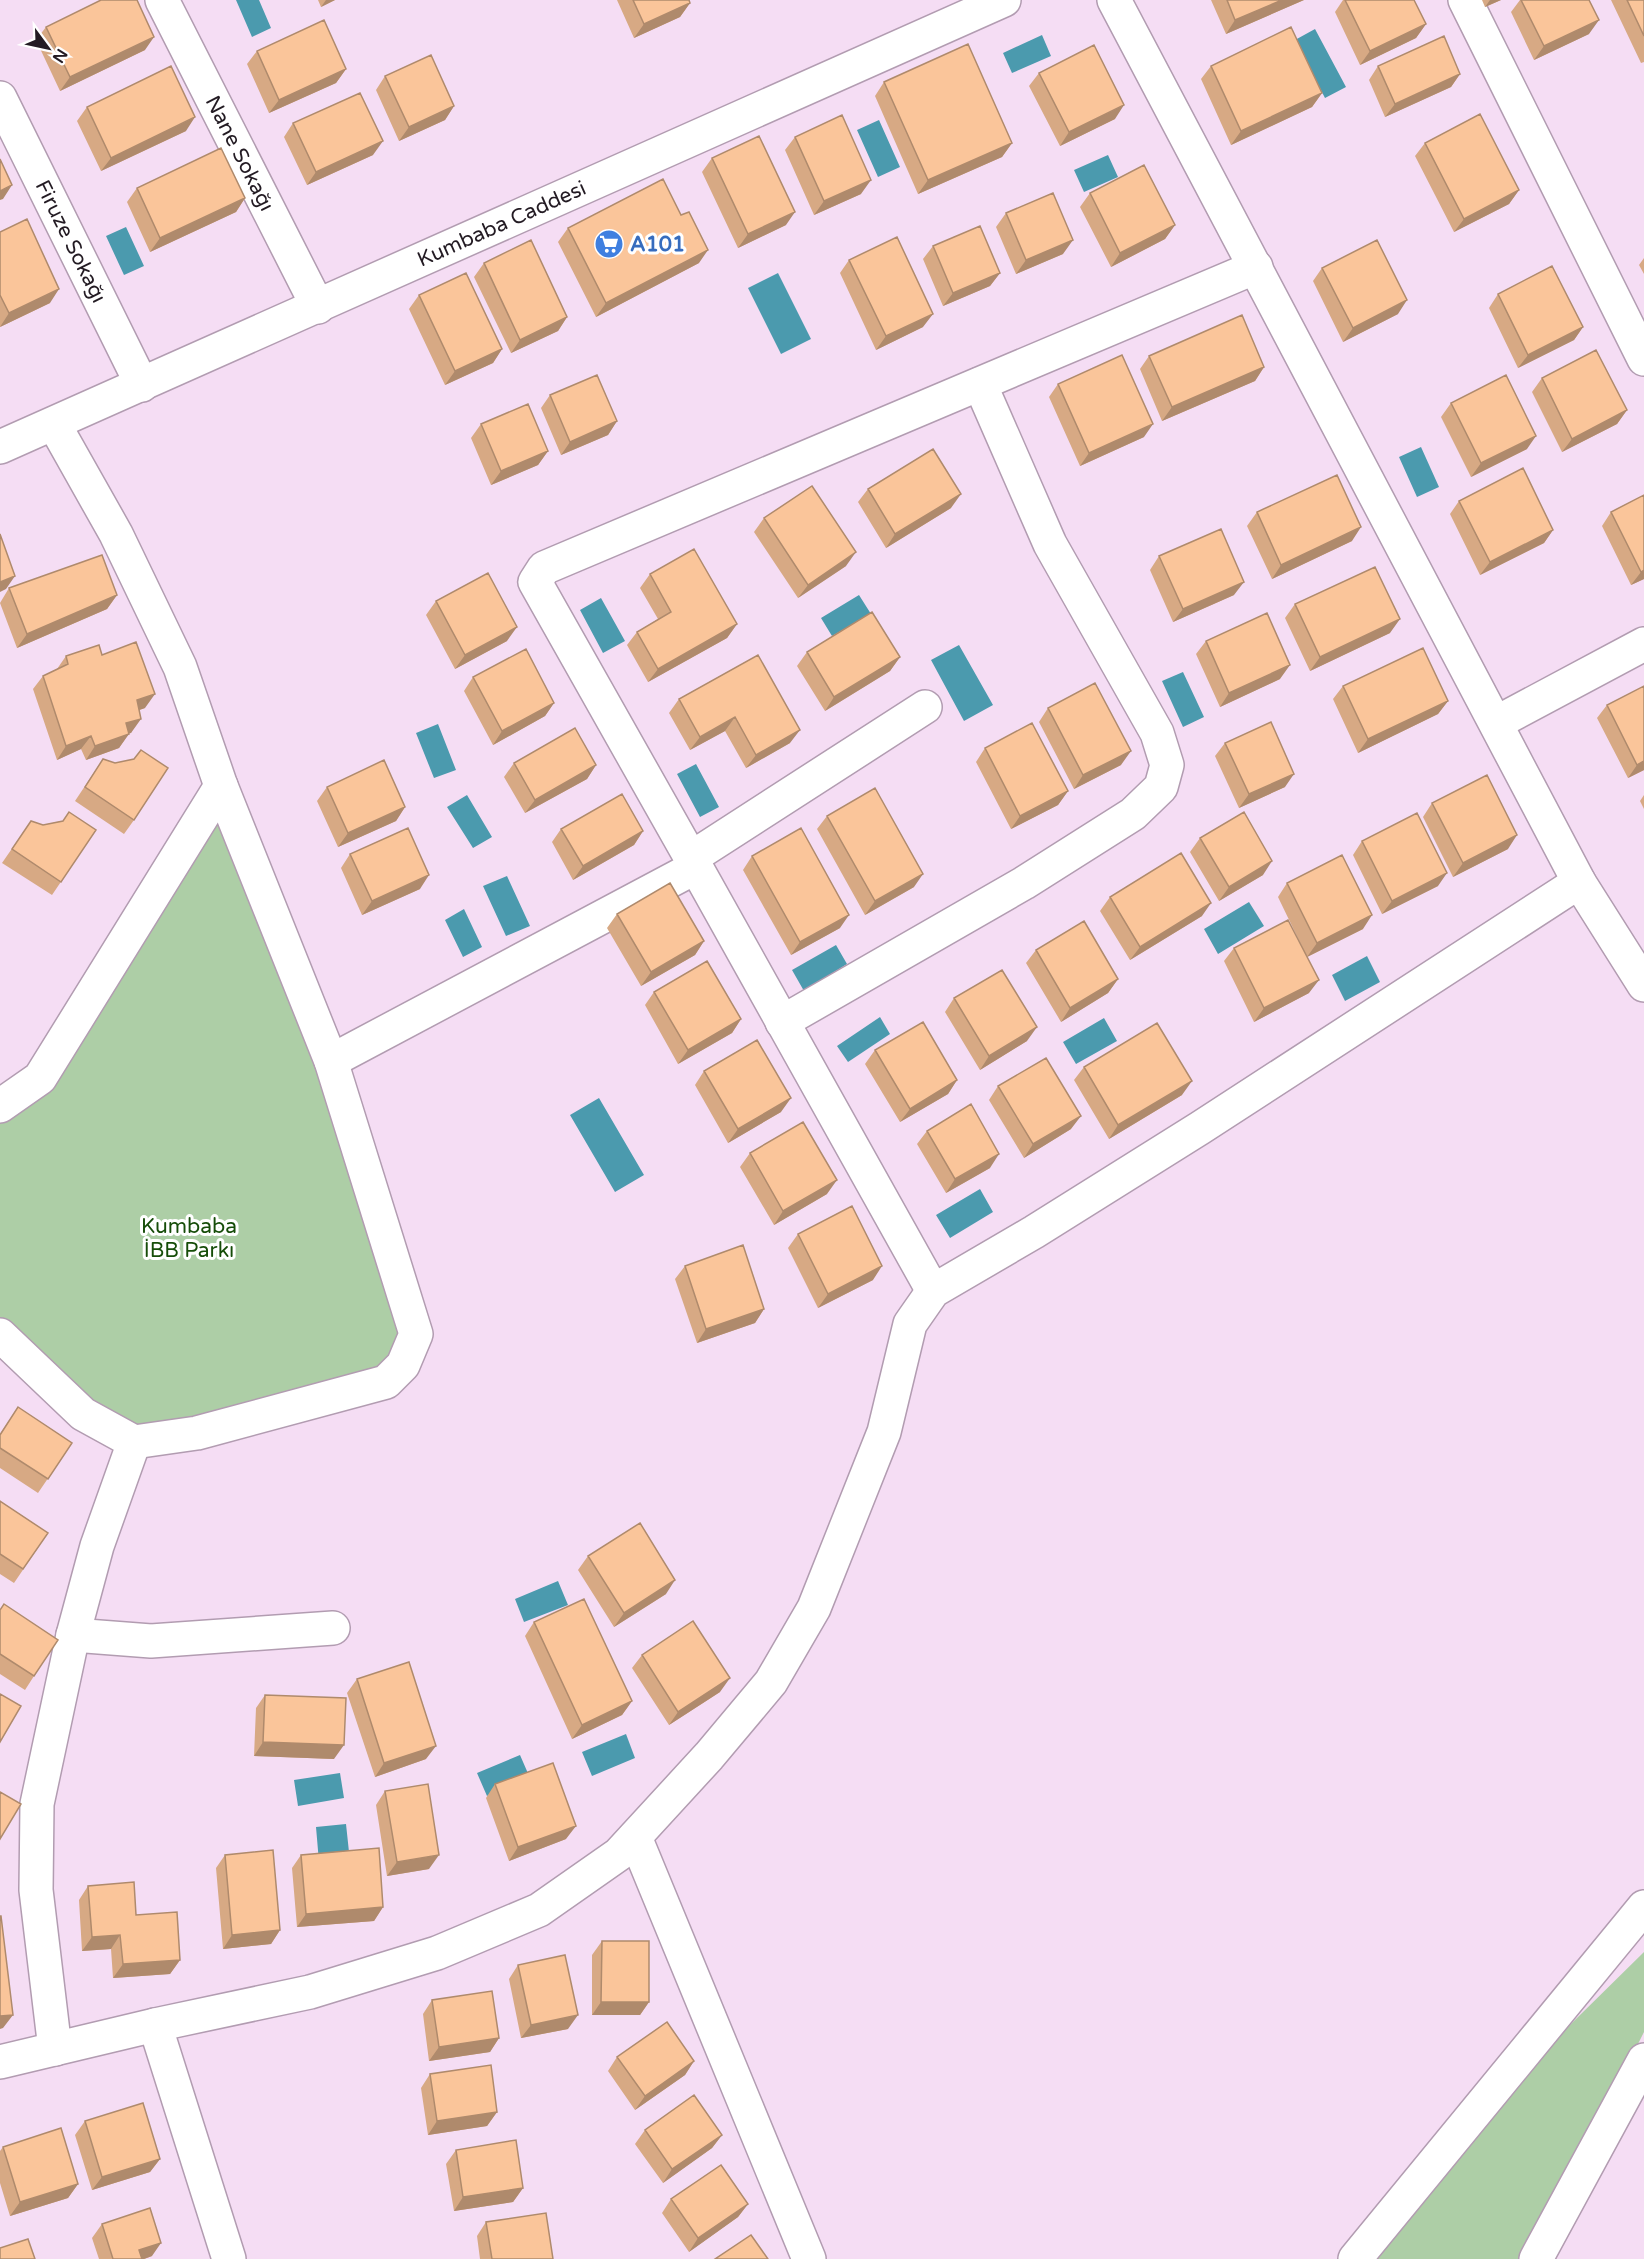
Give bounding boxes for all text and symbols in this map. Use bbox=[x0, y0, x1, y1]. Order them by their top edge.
north arrow bbox=[18, 18, 78, 78]
text: N bbox=[48, 45, 72, 66]
street label: Nane Sokağı bbox=[200, 91, 280, 215]
street label: Kumbaba Caddesi bbox=[413, 175, 590, 272]
street label: Firuze Sokağı bbox=[30, 176, 112, 307]
supermarket icon: A101 bbox=[593, 228, 625, 260]
place label: A101 bbox=[630, 232, 685, 257]
park label: Kumbaba İBB Parkı bbox=[141, 1214, 237, 1263]

